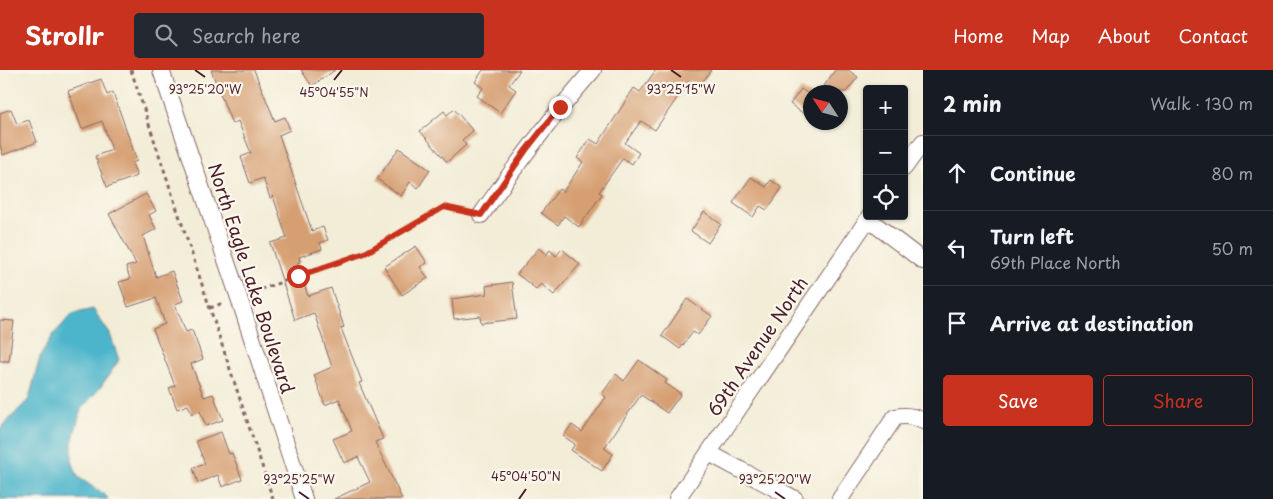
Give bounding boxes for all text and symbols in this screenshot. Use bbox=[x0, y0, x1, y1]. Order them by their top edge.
search box bbox=[134, 13, 484, 58]
text: Strollr bbox=[25, 17, 104, 53]
icon: search bbox=[152, 21, 180, 49]
text: Search here bbox=[192, 21, 301, 49]
text: Home bbox=[953, 22, 1003, 49]
text: Map bbox=[1031, 22, 1070, 49]
text: About bbox=[1098, 22, 1150, 49]
text: Contact bbox=[1178, 22, 1248, 49]
text: 93°25'20"W bbox=[169, 80, 242, 98]
text: 93°25'15"W bbox=[647, 80, 716, 98]
text: 45°04'55"N bbox=[299, 83, 369, 101]
north arrow bbox=[803, 85, 848, 130]
map controls bbox=[863, 85, 908, 220]
button: + bbox=[863, 85, 908, 130]
text: 2 min bbox=[943, 87, 1002, 119]
text: Walk · 130 m bbox=[1150, 91, 1253, 115]
route end bbox=[549, 96, 572, 119]
button: − bbox=[863, 130, 908, 175]
street label: North Eagle Lake Boulevard bbox=[202, 159, 302, 397]
icon: ahead bbox=[943, 159, 971, 187]
text: Continue bbox=[990, 159, 1076, 187]
text: 80 m bbox=[1211, 161, 1253, 185]
button: locate bbox=[863, 175, 908, 220]
text: Turn left bbox=[990, 222, 1074, 250]
icon: left bbox=[943, 234, 971, 262]
text: 50 m bbox=[1212, 236, 1253, 260]
text: 69th Place North bbox=[990, 250, 1121, 274]
route start bbox=[287, 265, 310, 288]
street label: 69th Avenue North bbox=[700, 271, 814, 421]
icon: arrive bbox=[943, 309, 971, 337]
text: Arrive at destination bbox=[990, 309, 1194, 337]
button: Save bbox=[943, 375, 1093, 426]
button: Share bbox=[1103, 375, 1253, 426]
text: 45°04'50"N bbox=[491, 467, 561, 485]
text: 93°25'25"W bbox=[263, 470, 335, 488]
text: 93°25'20"W bbox=[739, 470, 812, 488]

